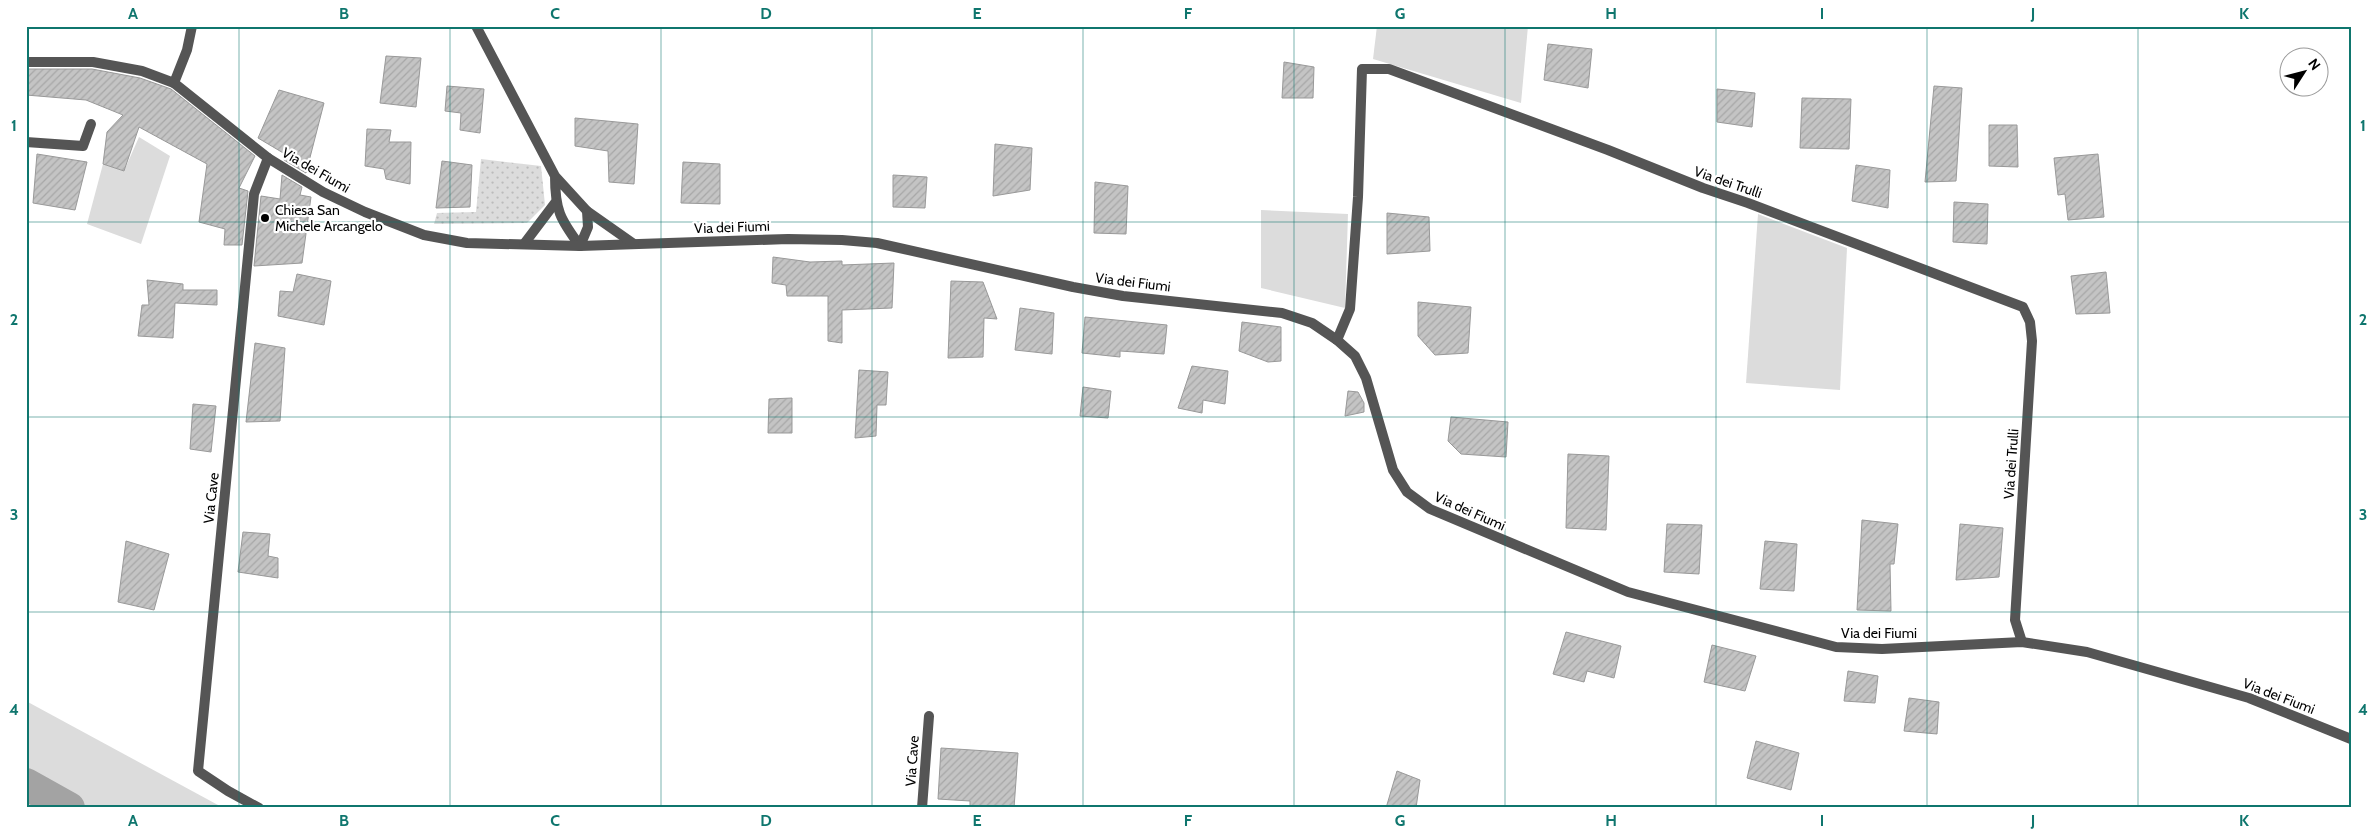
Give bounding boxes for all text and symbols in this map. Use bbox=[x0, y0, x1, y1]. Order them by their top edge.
text: A bbox=[128, 4, 138, 23]
text: B bbox=[339, 4, 349, 23]
text: C bbox=[550, 4, 560, 23]
text: D bbox=[760, 4, 772, 23]
text: E bbox=[972, 4, 982, 23]
text: F bbox=[1184, 4, 1193, 23]
text: G bbox=[1395, 4, 1405, 23]
text: H bbox=[1605, 4, 1617, 23]
text: I bbox=[1820, 4, 1824, 23]
text: J bbox=[2030, 4, 2035, 23]
text: K bbox=[2239, 4, 2249, 23]
north arrow bbox=[2280, 48, 2330, 98]
text: N bbox=[2304, 55, 2325, 74]
text: 1 bbox=[11, 116, 17, 135]
text: 1 bbox=[2360, 116, 2366, 135]
street label: Via dei Fiumi bbox=[279, 143, 353, 197]
street label: Via dei Trulli bbox=[1692, 162, 1764, 202]
place label: Chiesa San Michele Arcangelo bbox=[275, 201, 383, 235]
marker: Chiesa San Michele Arcangelo bbox=[259, 212, 271, 224]
street label: Via dei Fiumi bbox=[694, 217, 770, 237]
street label: Via dei Fiumi bbox=[1094, 268, 1172, 296]
text: 2 bbox=[10, 310, 18, 329]
text: 2 bbox=[2359, 310, 2367, 329]
street label: Via dei Trulli bbox=[2000, 428, 2022, 500]
street label: Via Cave bbox=[199, 472, 223, 524]
street label: Via dei Fiumi bbox=[1432, 487, 1508, 535]
text: 3 bbox=[10, 505, 18, 524]
text: 3 bbox=[2359, 505, 2367, 524]
street label: Via dei Fiumi bbox=[1841, 624, 1917, 642]
street label: Via dei Fiumi bbox=[2240, 674, 2318, 718]
text: 4 bbox=[9, 700, 19, 719]
text: 4 bbox=[2358, 700, 2368, 719]
street label: Via Cave bbox=[901, 735, 923, 787]
text: A bbox=[128, 811, 138, 830]
text: B bbox=[339, 811, 349, 830]
text: C bbox=[550, 811, 560, 830]
text: D bbox=[760, 811, 772, 830]
text: E bbox=[972, 811, 982, 830]
text: F bbox=[1184, 811, 1193, 830]
text: G bbox=[1395, 811, 1405, 830]
text: H bbox=[1605, 811, 1617, 830]
text: I bbox=[1820, 811, 1824, 830]
text: J bbox=[2030, 811, 2035, 830]
text: K bbox=[2239, 811, 2249, 830]

